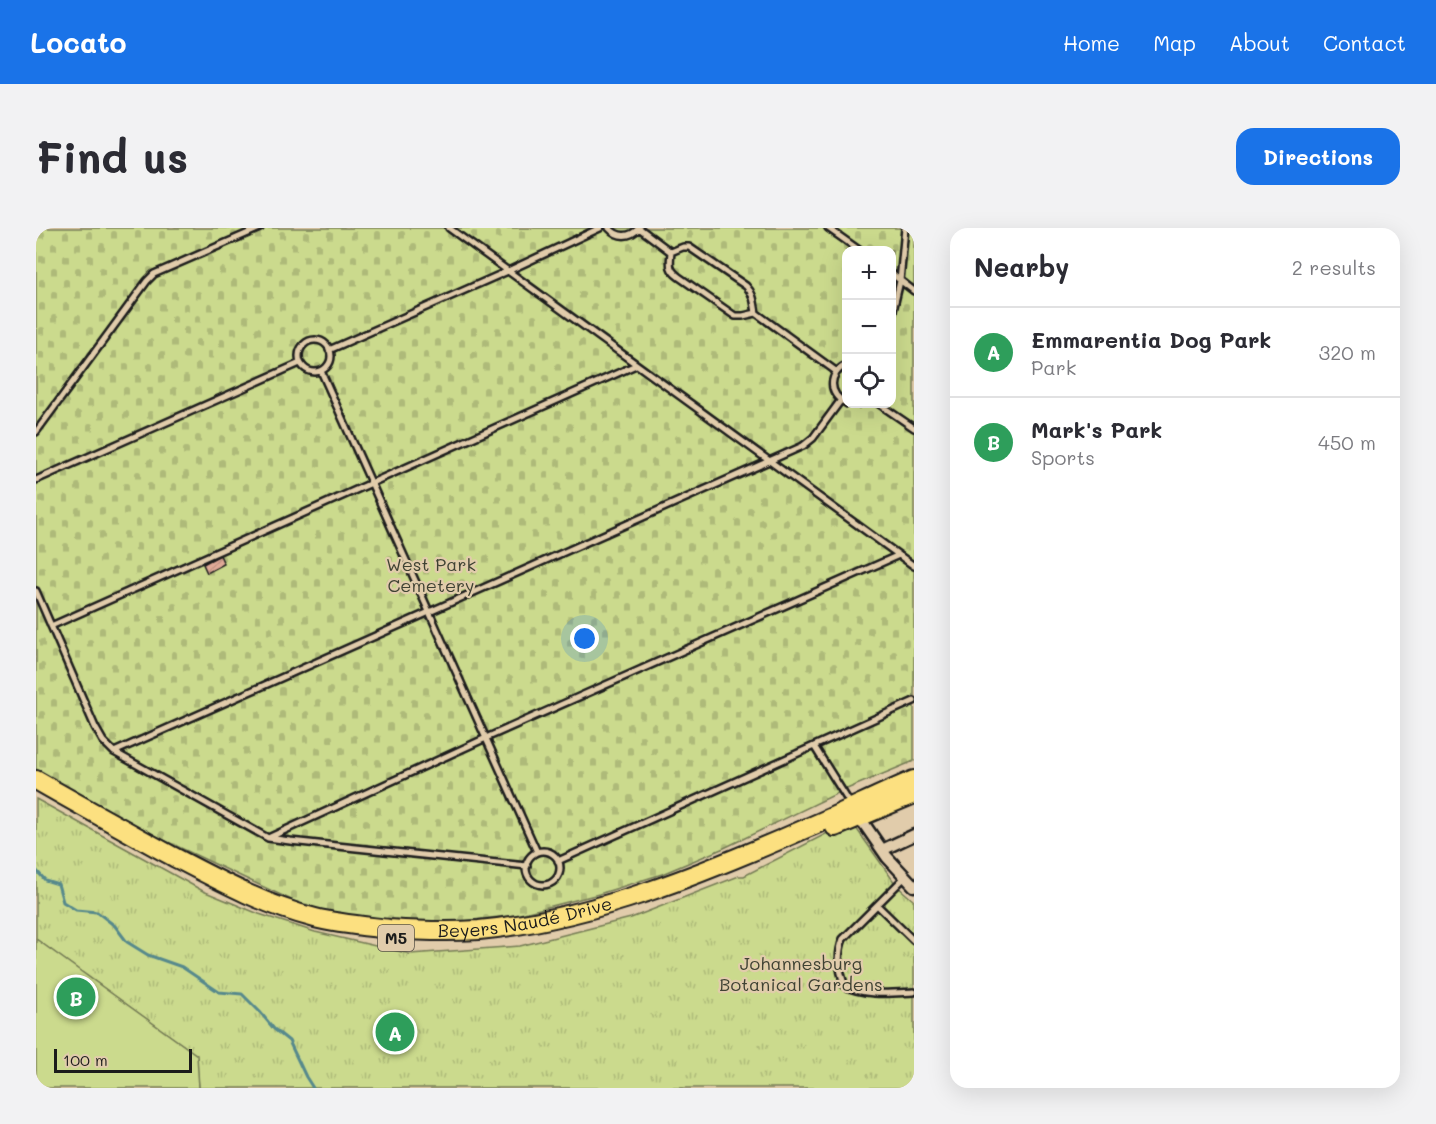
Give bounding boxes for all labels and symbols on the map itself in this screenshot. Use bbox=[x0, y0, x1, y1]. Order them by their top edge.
park label: West Park Cemetery bbox=[386, 552, 476, 597]
your location bbox=[570, 624, 599, 653]
street label: Beyers Naudé Drive bbox=[438, 891, 615, 942]
road number: M5 bbox=[378, 925, 414, 951]
park label: Johannesburg Botanical Gardens bbox=[719, 951, 883, 996]
pin: B bbox=[56, 974, 96, 1020]
pin: A bbox=[376, 1010, 414, 1054]
scale bar bbox=[54, 1046, 192, 1074]

